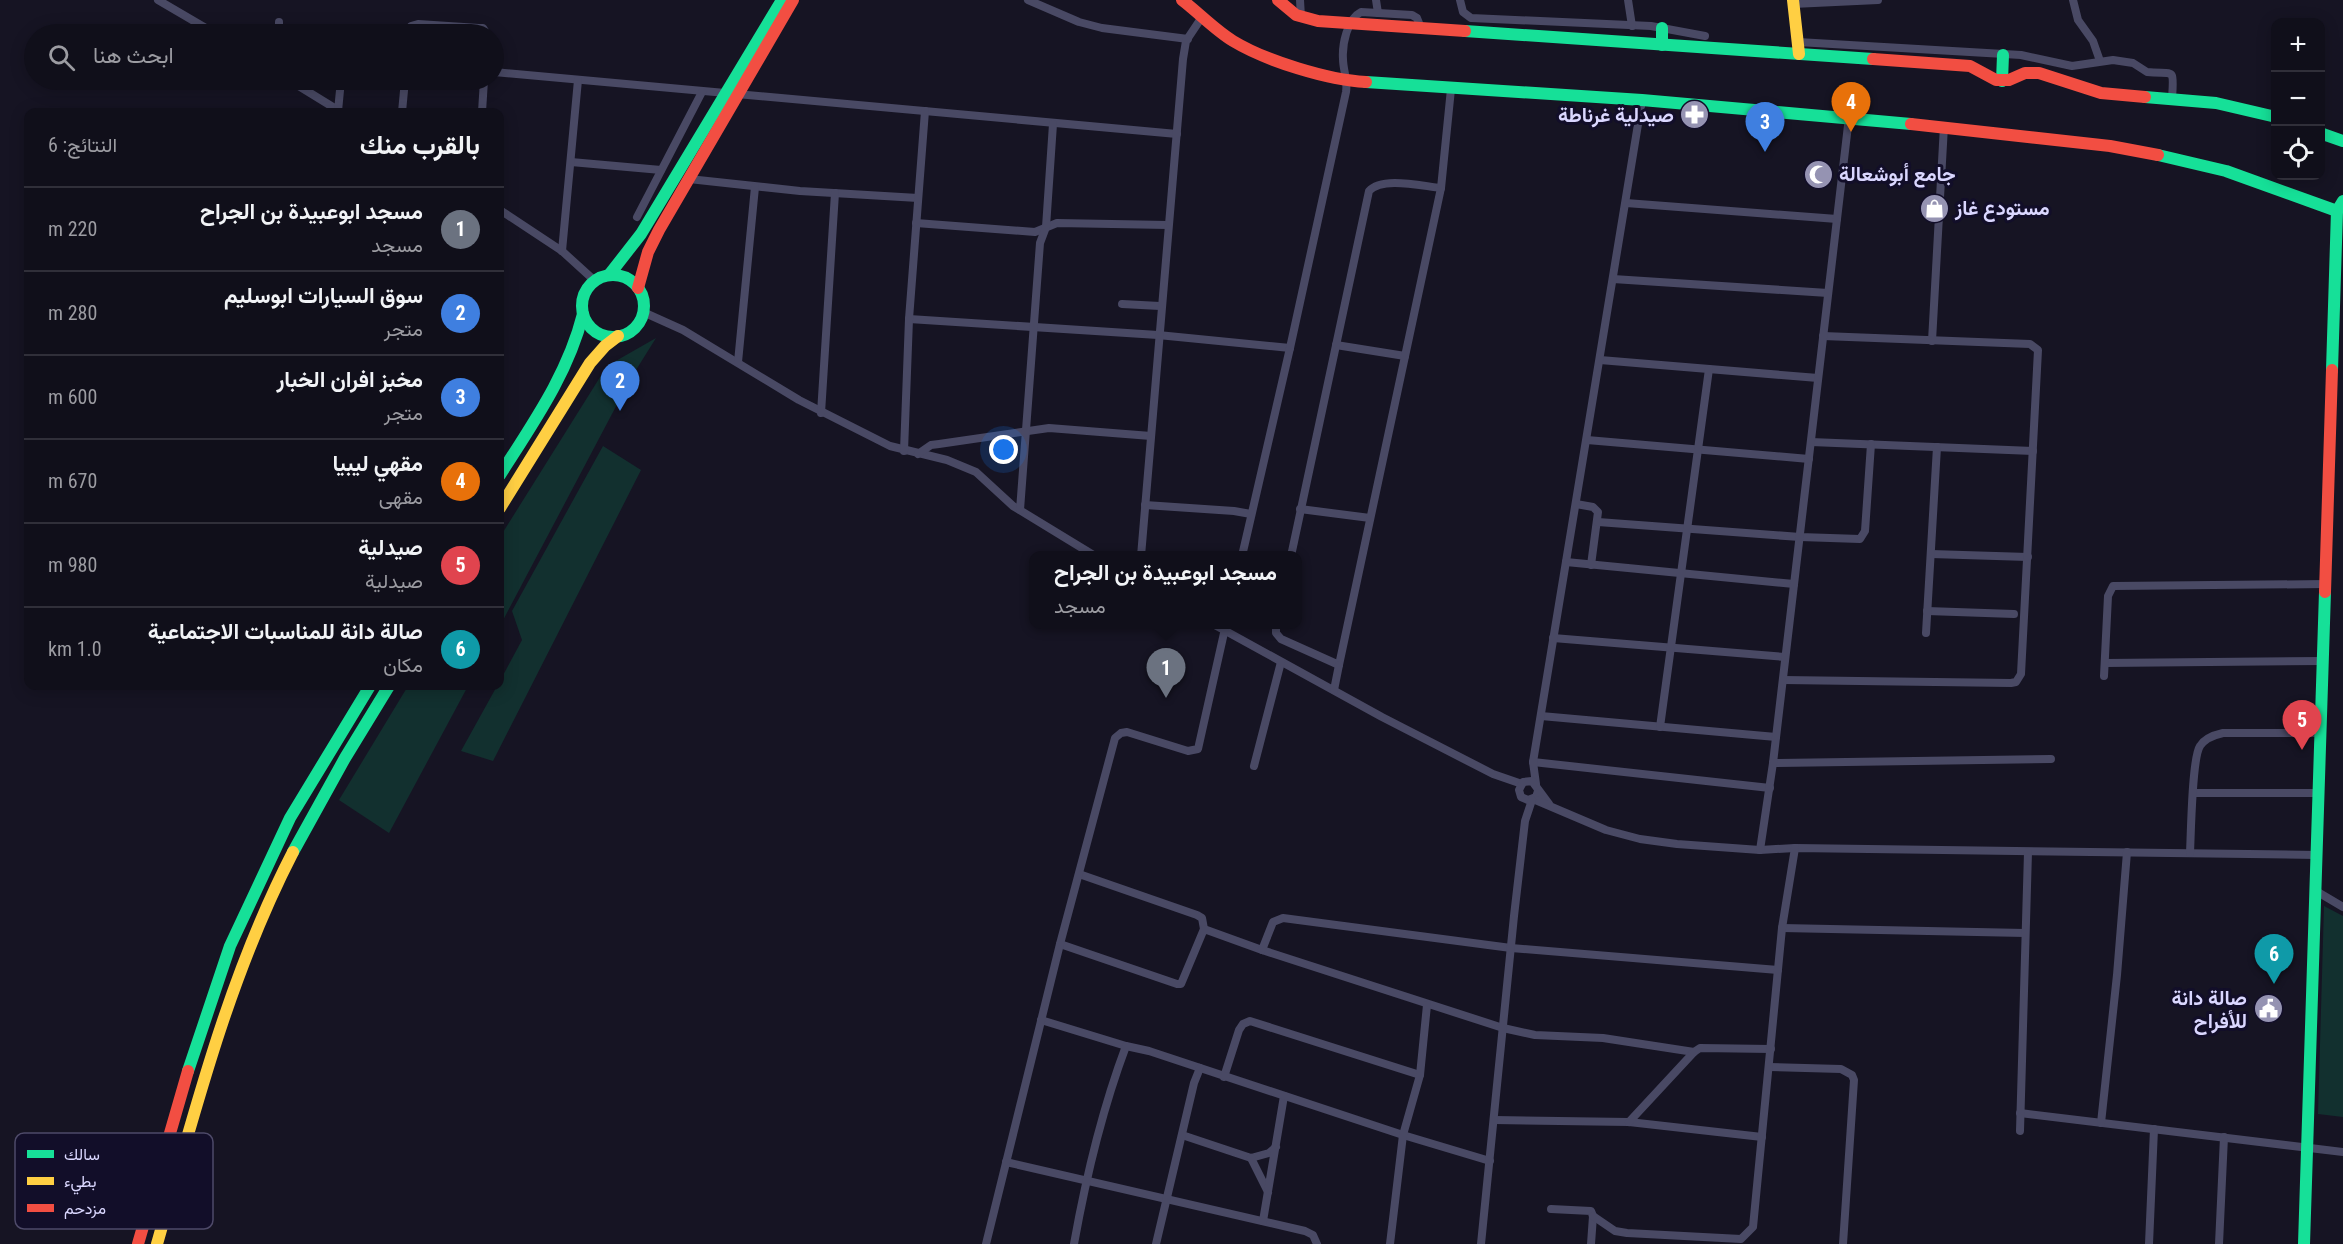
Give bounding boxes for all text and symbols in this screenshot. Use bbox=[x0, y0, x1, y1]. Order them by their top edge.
map controls bbox=[2271, 18, 2325, 180]
button: + bbox=[2271, 18, 2325, 72]
search box bbox=[24, 24, 504, 90]
icon: search bbox=[45, 41, 78, 74]
text: ابحث هنا bbox=[93, 43, 174, 68]
button: − bbox=[2271, 72, 2325, 126]
pin: 4 bbox=[1832, 82, 1870, 132]
pharmacy icon: صيدلية غرناطة bbox=[1679, 99, 1711, 131]
pin: 3 bbox=[1746, 102, 1784, 152]
place label: صيدلية غرناطة bbox=[1558, 103, 1674, 128]
button: locate bbox=[2271, 126, 2325, 180]
text: بالقرب منك bbox=[360, 130, 480, 160]
text: النتائج: 6 bbox=[48, 133, 117, 157]
mosque icon: جامع أبوشعالة bbox=[1802, 158, 1834, 190]
place label: جامع أبوشعالة bbox=[1839, 162, 1956, 188]
shop icon: مستودع غاز bbox=[1918, 192, 1950, 224]
place label: مستودع غاز bbox=[1954, 196, 2050, 222]
text: مسجد ابوعبيدة بن الجراح bbox=[200, 199, 423, 224]
text: 220 m bbox=[48, 217, 97, 241]
text: 1 bbox=[455, 217, 466, 241]
text: مسجد bbox=[371, 233, 423, 257]
text: سوق السيارات ابوسليم bbox=[224, 283, 423, 308]
text: 280 m bbox=[48, 301, 97, 325]
text: 2 bbox=[455, 301, 466, 325]
text: متجر bbox=[384, 317, 423, 341]
pin: 2 bbox=[600, 362, 640, 411]
text: مخبز افران الخبار bbox=[276, 367, 423, 392]
text: 600 m bbox=[48, 385, 97, 409]
text: 3 bbox=[455, 385, 466, 409]
text: متجر bbox=[384, 401, 423, 425]
your location bbox=[989, 435, 1018, 464]
text: مقهي ليبيا bbox=[332, 451, 423, 476]
text: 670 m bbox=[48, 469, 97, 493]
text: 4 bbox=[455, 469, 466, 493]
text: مقهى bbox=[379, 485, 423, 509]
text: صيدلية bbox=[358, 535, 423, 560]
popup bbox=[1029, 551, 1302, 629]
text: 980 m bbox=[48, 553, 97, 577]
text: 5 bbox=[455, 553, 466, 577]
text: مسجد ابوعبيدة بن الجراح bbox=[1054, 560, 1277, 585]
text: صيدلية bbox=[365, 569, 423, 593]
text: مسجد bbox=[1054, 594, 1106, 618]
text: صالة دانة للمناسبات الاجتماعية bbox=[148, 619, 423, 644]
text: 1.0 km bbox=[48, 637, 102, 661]
text: 6 bbox=[455, 637, 466, 661]
pin: 1 bbox=[1146, 648, 1186, 698]
text: مكان bbox=[383, 653, 423, 677]
pin: 5 bbox=[2282, 700, 2322, 750]
pin: 6 bbox=[2254, 934, 2294, 984]
place label: صالة دانة للأفراح bbox=[2172, 986, 2247, 1035]
public building icon: صالة دانة للأفراح bbox=[2252, 993, 2284, 1025]
legend bbox=[15, 1133, 213, 1229]
text: سالك bbox=[64, 1145, 100, 1164]
text: بطيء bbox=[64, 1172, 96, 1195]
text: مزدحم bbox=[64, 1199, 106, 1219]

